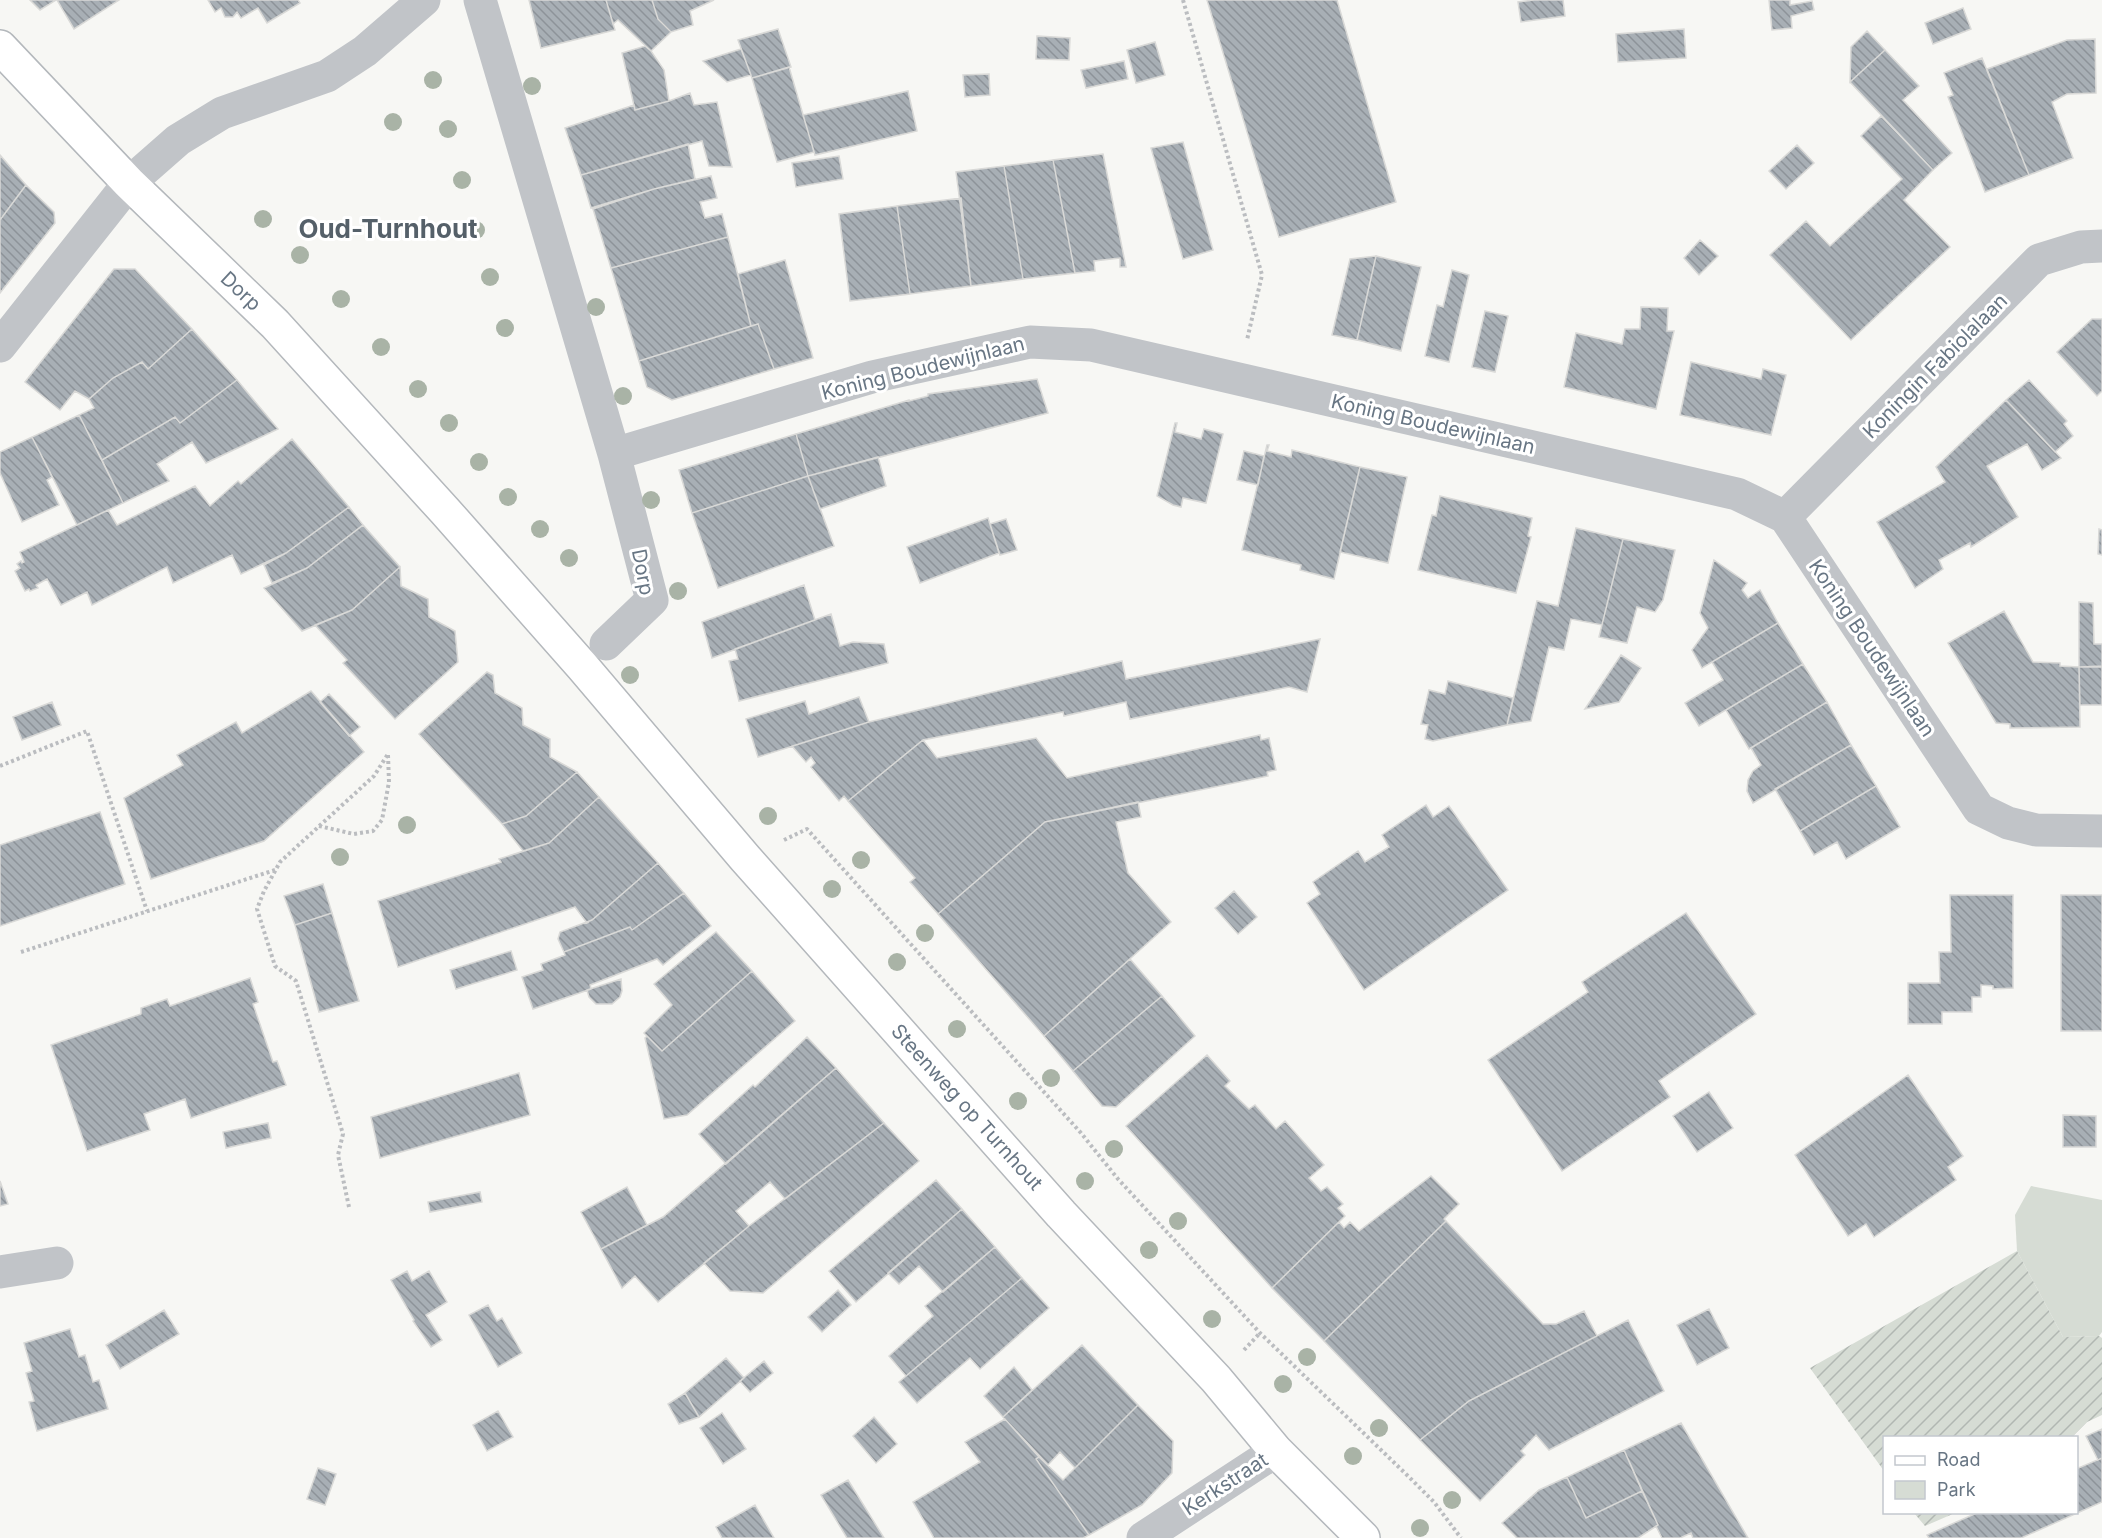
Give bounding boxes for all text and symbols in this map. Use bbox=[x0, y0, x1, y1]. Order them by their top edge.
district label: Oud-Turnhout bbox=[298, 213, 478, 244]
street label: Dorp bbox=[216, 266, 266, 316]
street label: Koningin Fabiolalaan bbox=[1858, 289, 2012, 443]
street label: Koning Boudewijnlaan bbox=[819, 331, 1027, 405]
street label: Koning Boudewijnlaan bbox=[1329, 389, 1537, 459]
street label: Dorp bbox=[627, 547, 659, 597]
street label: Koning Boudewijnlaan bbox=[1804, 555, 1940, 741]
street label: Steenweg op Turnhout bbox=[886, 1019, 1048, 1195]
legend bbox=[1883, 1436, 2078, 1514]
street label: Kerkstraat bbox=[1178, 1447, 1272, 1520]
text: Road bbox=[1937, 1449, 1980, 1470]
text: Park bbox=[1937, 1479, 1976, 1500]

